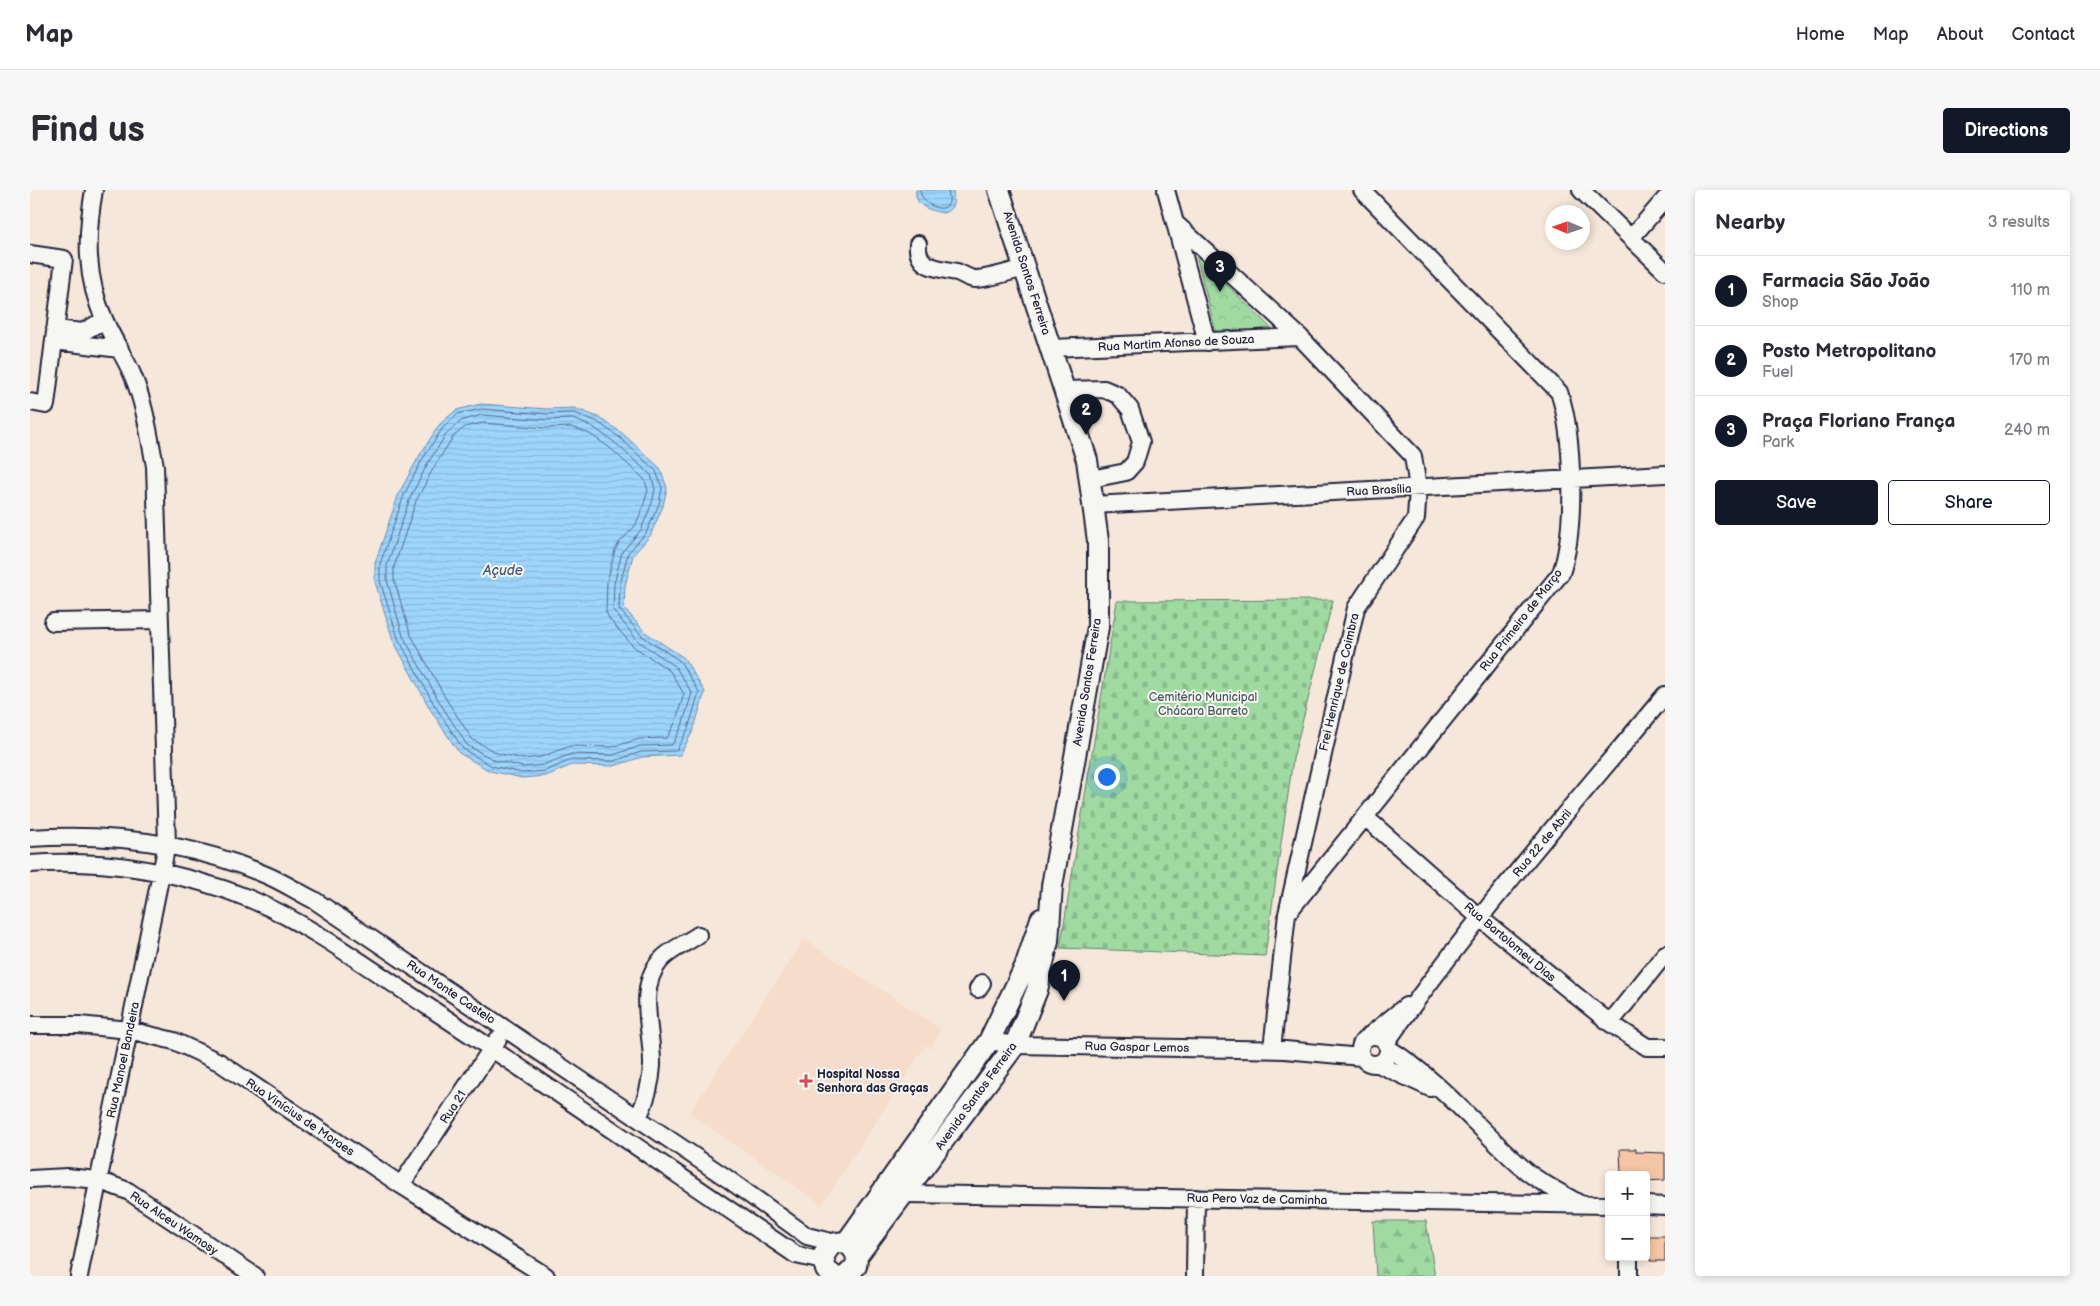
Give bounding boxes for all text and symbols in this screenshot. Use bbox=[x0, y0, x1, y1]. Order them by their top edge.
text: Map bbox=[25, 20, 73, 49]
text: Home bbox=[1796, 24, 1845, 45]
text: Map bbox=[1873, 24, 1909, 45]
text: About bbox=[1937, 24, 1984, 45]
text: Contact bbox=[2012, 24, 2075, 45]
button: Directions bbox=[1943, 108, 2070, 153]
text: Find us bbox=[30, 109, 145, 152]
north arrow bbox=[1545, 205, 1590, 250]
street label: Avenida Santos Ferreira bbox=[999, 209, 1054, 337]
text: Nearby bbox=[1715, 210, 1785, 235]
text: 3 results bbox=[1988, 213, 2050, 232]
pin: 3 bbox=[1204, 251, 1236, 292]
text: Farmacia São João bbox=[1762, 270, 1930, 293]
text: 1 bbox=[1728, 281, 1734, 300]
text: 110 m bbox=[2011, 281, 2050, 300]
text: Shop bbox=[1762, 293, 1799, 312]
street label: Rua Martim Afonso de Souza bbox=[1097, 332, 1255, 355]
text: Posto Metropolitano bbox=[1762, 340, 1936, 363]
text: 2 bbox=[1726, 351, 1736, 370]
text: 170 m bbox=[2009, 351, 2050, 370]
text: Fuel bbox=[1762, 363, 1793, 382]
pin: 2 bbox=[1070, 394, 1102, 435]
text: Praça Floriano França bbox=[1762, 410, 1955, 433]
text: 3 bbox=[1726, 421, 1736, 440]
text: 240 m bbox=[2004, 421, 2050, 440]
text: Park bbox=[1762, 433, 1794, 452]
button: Save bbox=[1715, 480, 1878, 525]
button: Share bbox=[1888, 480, 2050, 525]
street label: Rua Brasília bbox=[1346, 481, 1412, 500]
water label: Açude bbox=[482, 562, 523, 579]
street label: Rua Primeiro de Março bbox=[1477, 566, 1566, 674]
street label: Frei Henrique de Coimbra bbox=[1316, 611, 1363, 753]
street label: Avenida Santos Ferreira bbox=[1070, 617, 1105, 747]
park label: Cemitério Municipal Chácara Barreto bbox=[1149, 690, 1257, 719]
your location bbox=[1094, 764, 1120, 790]
street label: Rua 22 de Abril bbox=[1510, 806, 1575, 880]
street label: Rua Bartolomeu Dias bbox=[1461, 900, 1559, 985]
street label: Rua Monte Castelo bbox=[403, 957, 498, 1028]
pin: 1 bbox=[1048, 960, 1080, 1001]
street label: Rua Manoel Bandeira bbox=[104, 1000, 143, 1120]
street label: Avenida Santos Ferreira bbox=[932, 1039, 1021, 1153]
street label: Rua Gaspar Lemos bbox=[1085, 1039, 1189, 1056]
place label: Hospital Nossa Senhora das Graças bbox=[817, 1067, 929, 1096]
marker: Hospital Nossa Senhora das Graças bbox=[799, 1074, 813, 1088]
street label: Rua Vinícius de Moraes bbox=[242, 1075, 357, 1159]
street label: Rua 21 bbox=[437, 1088, 470, 1127]
map controls bbox=[1605, 1171, 1650, 1261]
button: + bbox=[1605, 1171, 1650, 1216]
street label: Rua Alceu Wamosy bbox=[127, 1188, 221, 1259]
street label: Rua Pero Vaz de Caminha bbox=[1186, 1191, 1328, 1208]
button: − bbox=[1605, 1216, 1650, 1261]

